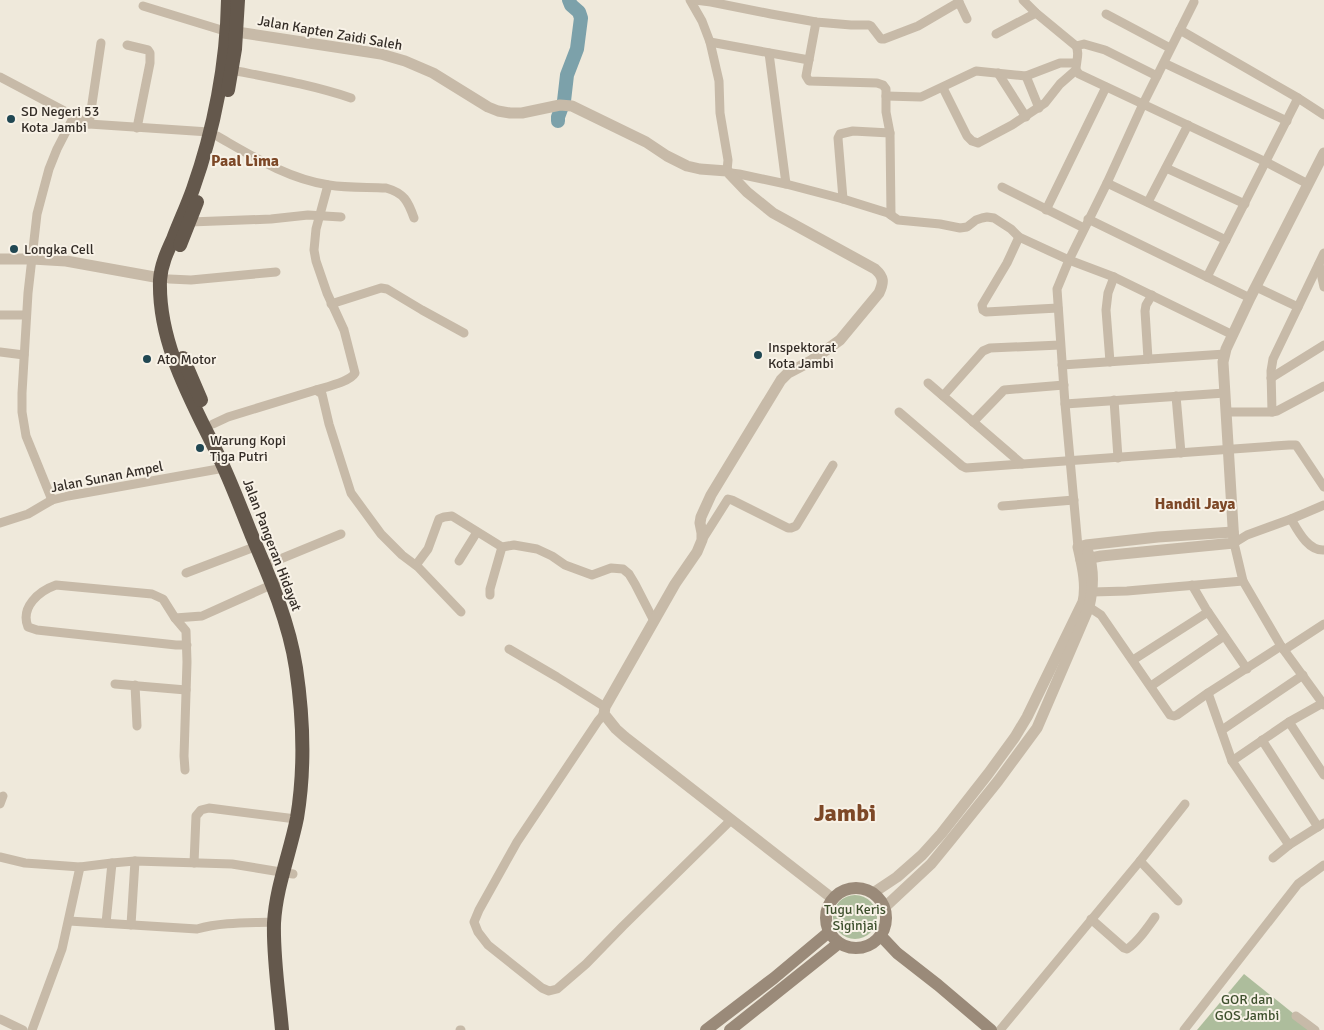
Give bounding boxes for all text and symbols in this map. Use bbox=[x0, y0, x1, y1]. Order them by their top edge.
street label: Jalan Kapten Zaidi Saleh bbox=[256, 12, 404, 54]
place label: SD Negeri 53 Kota Jambi bbox=[21, 103, 99, 136]
marker: SD Negeri 53 Kota Jambi bbox=[5, 113, 17, 125]
district label: Paal Lima bbox=[211, 151, 279, 171]
place label: Longka Cell bbox=[24, 241, 94, 258]
marker: Longka Cell bbox=[8, 243, 20, 255]
place label: Inspektorat Kota Jambi bbox=[768, 339, 836, 372]
marker: Inspektorat Kota Jambi bbox=[752, 349, 764, 361]
place label: Ato Motor bbox=[157, 351, 217, 368]
marker: Ato Motor bbox=[141, 353, 153, 365]
place label: Warung Kopi Tiga Putri bbox=[210, 432, 286, 465]
marker: Warung Kopi Tiga Putri bbox=[194, 442, 206, 454]
street label: Jalan Sunan Ampel bbox=[49, 458, 165, 496]
street label: Jalan Pangeran Hidayat bbox=[239, 476, 305, 614]
district label: Handil Jaya bbox=[1154, 494, 1236, 514]
district label: Jambi bbox=[814, 798, 876, 828]
park label: Tugu Keris Siginjai bbox=[824, 901, 886, 934]
park label: GOR dan GOS Jambi bbox=[1215, 991, 1279, 1024]

